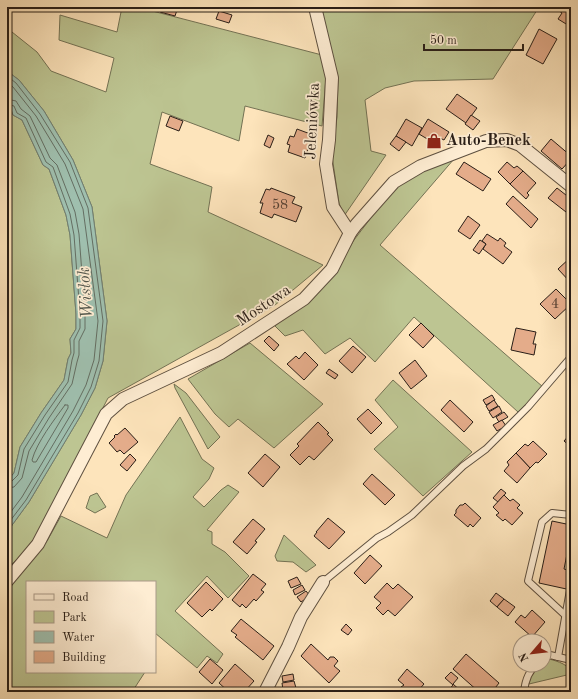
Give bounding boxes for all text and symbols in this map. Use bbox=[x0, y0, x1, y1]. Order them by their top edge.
scale bar bbox=[424, 26, 523, 52]
text: 50 m bbox=[430, 34, 457, 47]
street label: Jeleniówka bbox=[303, 82, 323, 160]
shop icon: Auto-Benek bbox=[425, 132, 443, 150]
place label: Auto-Benek bbox=[446, 133, 531, 149]
house number: 58 bbox=[272, 198, 288, 212]
water label: Wisłok bbox=[76, 267, 96, 319]
street label: Mostowa bbox=[234, 282, 294, 330]
house number: 4 bbox=[551, 297, 559, 311]
legend bbox=[26, 581, 156, 673]
text: Road bbox=[62, 592, 89, 604]
text: Park bbox=[62, 612, 87, 624]
text: Water bbox=[62, 632, 95, 644]
north arrow bbox=[512, 633, 552, 673]
text: N bbox=[517, 650, 531, 663]
text: Building bbox=[62, 652, 106, 664]

